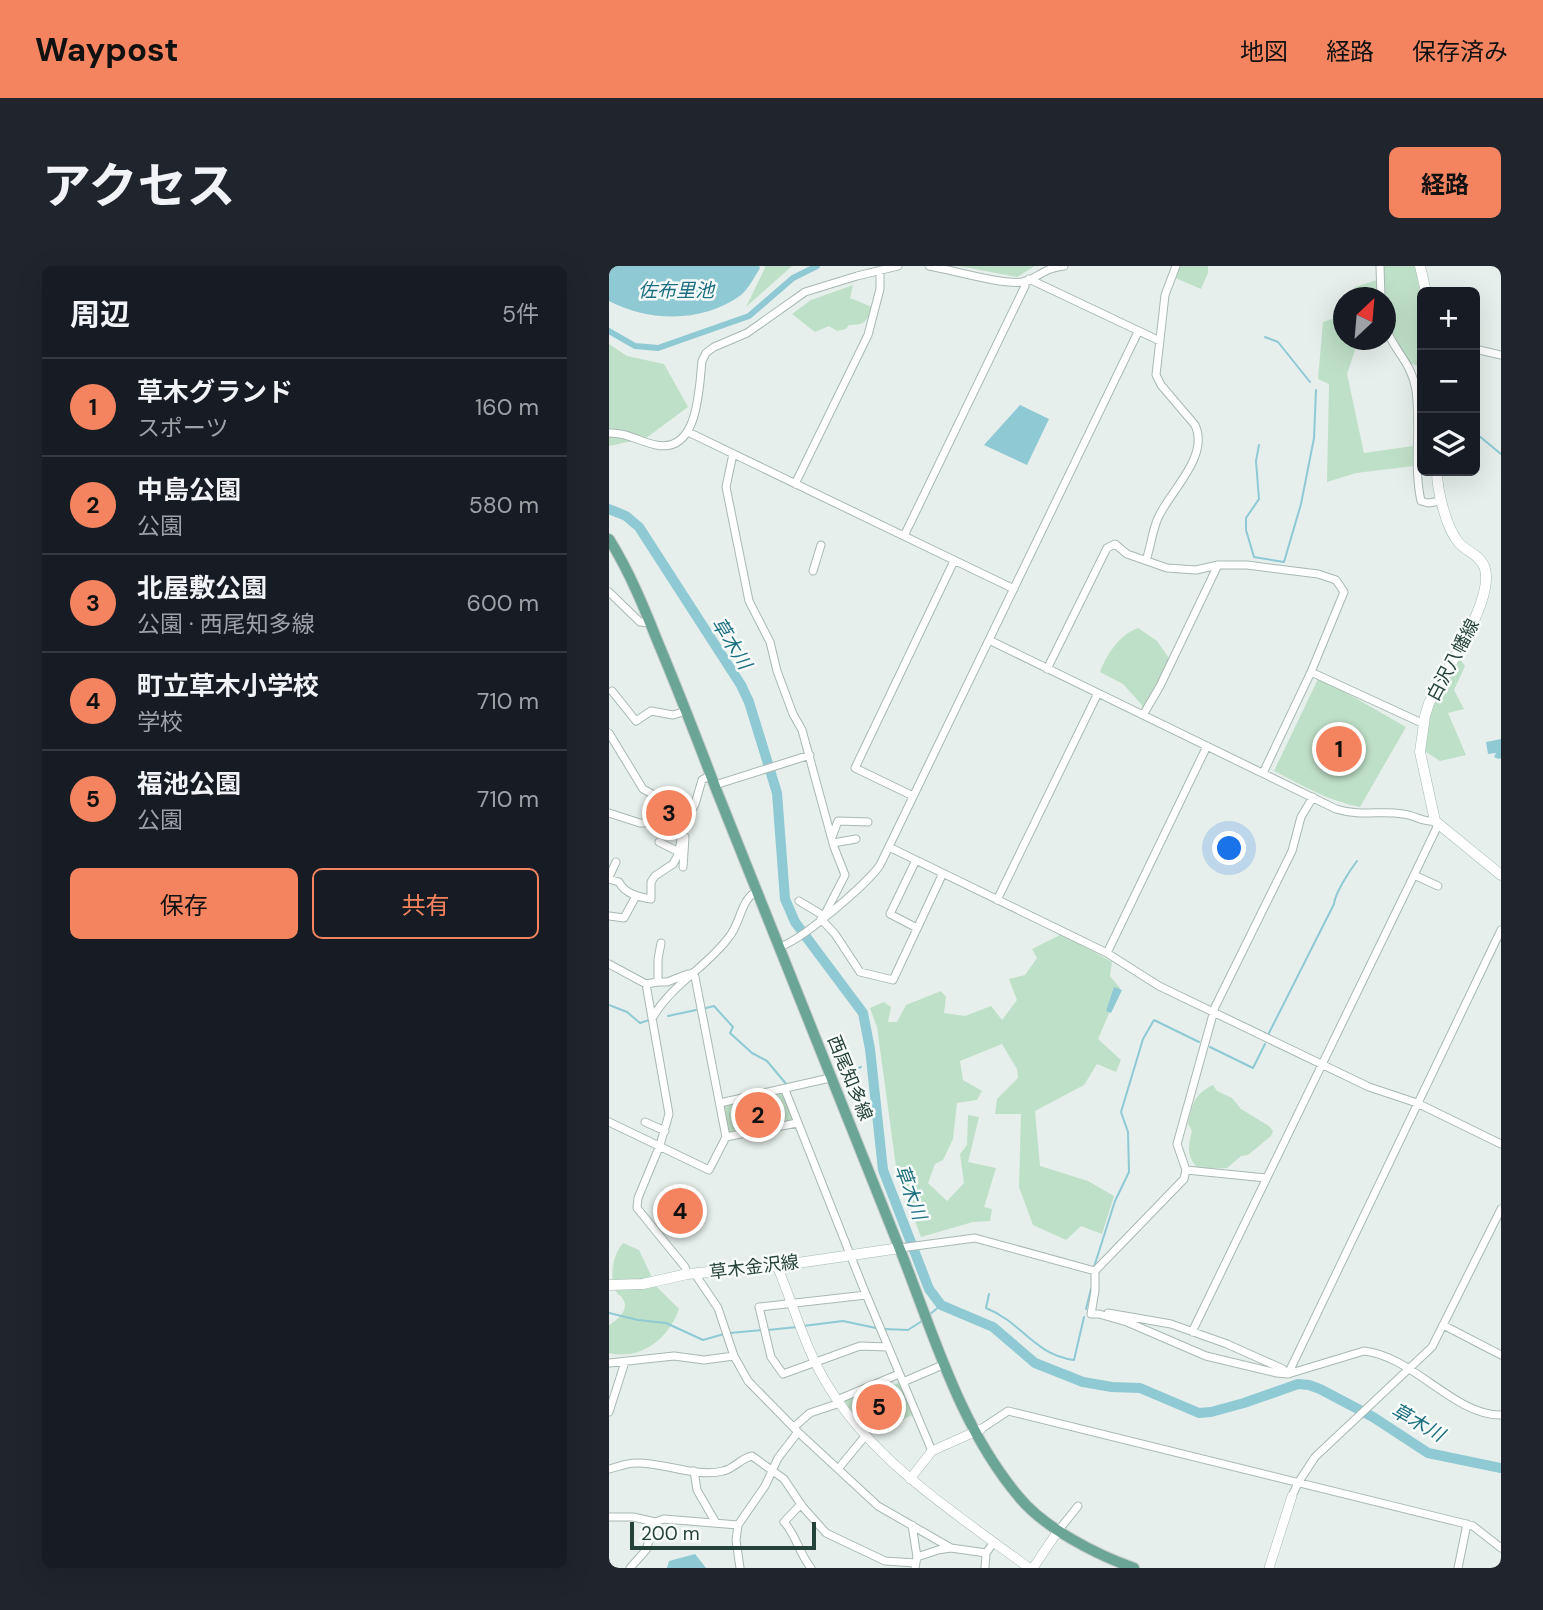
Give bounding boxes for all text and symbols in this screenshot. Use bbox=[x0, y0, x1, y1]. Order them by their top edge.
text: Waypost bbox=[35, 28, 178, 71]
text: 地図 bbox=[1240, 36, 1288, 67]
text: 経路 bbox=[1326, 36, 1374, 67]
text: 保存済み bbox=[1412, 36, 1508, 67]
button: 経路 bbox=[1389, 147, 1501, 218]
text: アクセス bbox=[42, 154, 236, 218]
water label: 佐布里池 bbox=[638, 278, 716, 303]
north arrow bbox=[1333, 287, 1396, 350]
map controls bbox=[1417, 287, 1480, 476]
button: + bbox=[1417, 287, 1480, 350]
text: 周辺 bbox=[70, 295, 130, 334]
text: 5件 bbox=[502, 299, 539, 329]
button: − bbox=[1417, 350, 1480, 413]
text: 草木グランド bbox=[137, 375, 293, 409]
text: 1 bbox=[89, 392, 97, 422]
text: 160 m bbox=[475, 392, 539, 422]
text: スポーツ bbox=[137, 413, 229, 443]
button: layers bbox=[1417, 413, 1480, 476]
text: 中島公園 bbox=[137, 473, 241, 507]
text: 2 bbox=[86, 490, 100, 520]
text: 580 m bbox=[469, 490, 539, 520]
text: 公園 bbox=[137, 511, 183, 541]
text: 北屋敷公園 bbox=[137, 571, 267, 605]
text: 3 bbox=[86, 588, 100, 618]
text: 600 m bbox=[466, 588, 539, 618]
text: 公園 · 西尾知多線 bbox=[137, 609, 315, 639]
water label: 草木川 bbox=[706, 612, 758, 676]
street label: 白沢八幡線 bbox=[1421, 615, 1485, 705]
text: 町立草木小学校 bbox=[137, 669, 319, 703]
text: 4 bbox=[86, 686, 100, 716]
text: 710 m bbox=[477, 686, 539, 716]
text: 学校 bbox=[137, 707, 183, 737]
pin: 1 bbox=[1316, 723, 1362, 775]
text: 福池公園 bbox=[137, 767, 241, 801]
text: 5 bbox=[86, 784, 100, 814]
text: 710 m bbox=[477, 784, 539, 814]
pin: 3 bbox=[646, 787, 692, 839]
text: 公園 bbox=[137, 805, 183, 835]
your location bbox=[1212, 831, 1246, 865]
button: 保存 bbox=[70, 868, 298, 939]
button: 共有 bbox=[312, 868, 539, 939]
street label: 西尾知多線 bbox=[822, 1032, 878, 1124]
pin: 2 bbox=[735, 1089, 781, 1141]
water label: 草木川 bbox=[889, 1161, 933, 1225]
pin: 4 bbox=[657, 1185, 703, 1237]
street label: 草木金沢線 bbox=[708, 1250, 800, 1284]
pin: 5 bbox=[856, 1381, 902, 1433]
water label: 草木川 bbox=[1387, 1398, 1450, 1448]
scale bar bbox=[630, 1519, 815, 1551]
text: 200 m bbox=[641, 1521, 700, 1546]

